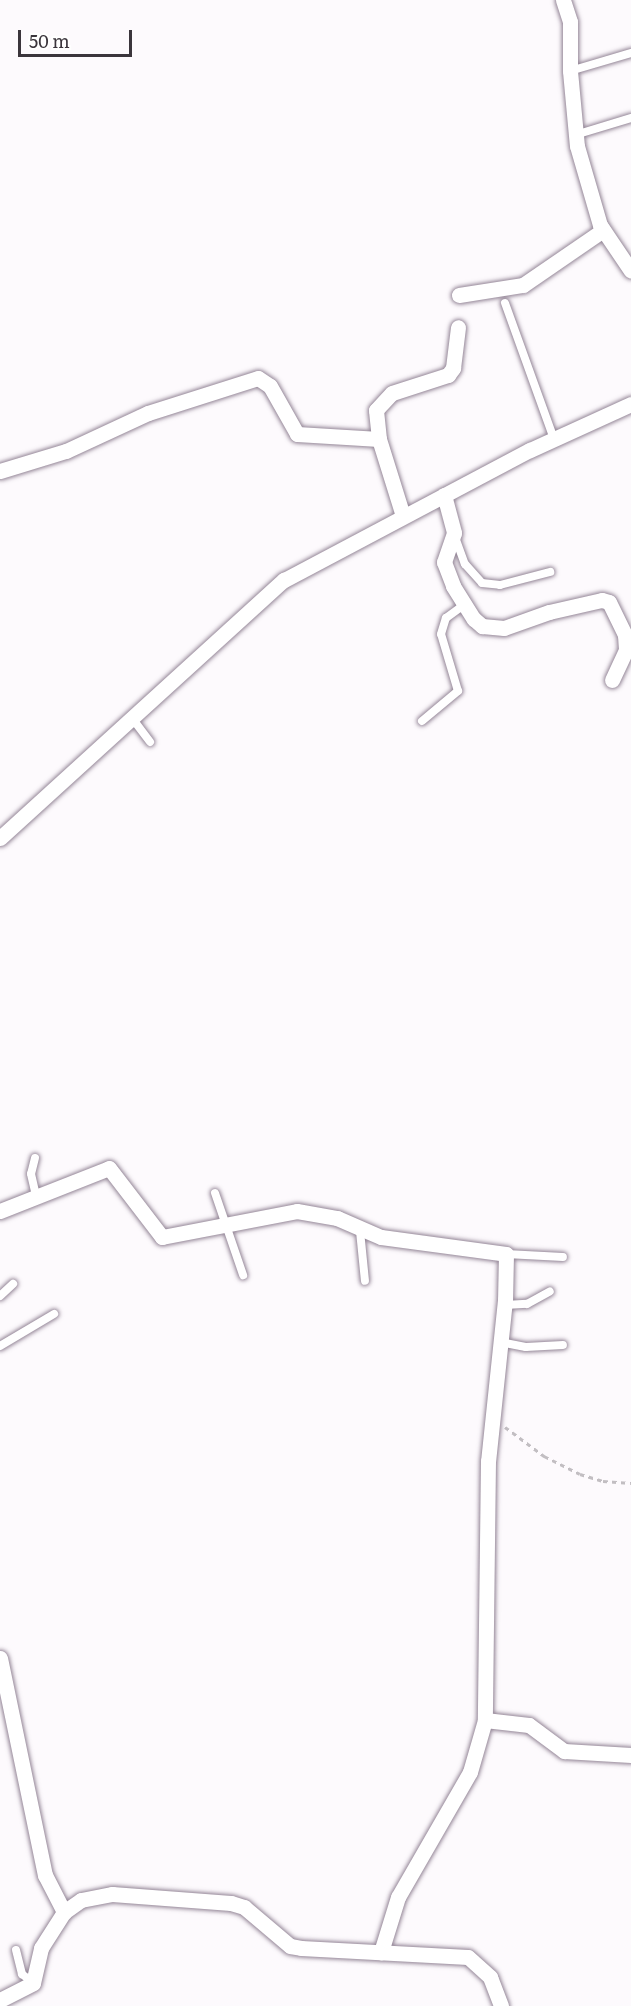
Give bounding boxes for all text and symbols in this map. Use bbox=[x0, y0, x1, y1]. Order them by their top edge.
scale bar bbox=[21, 18, 135, 56]
text: 50 m bbox=[29, 27, 70, 54]

